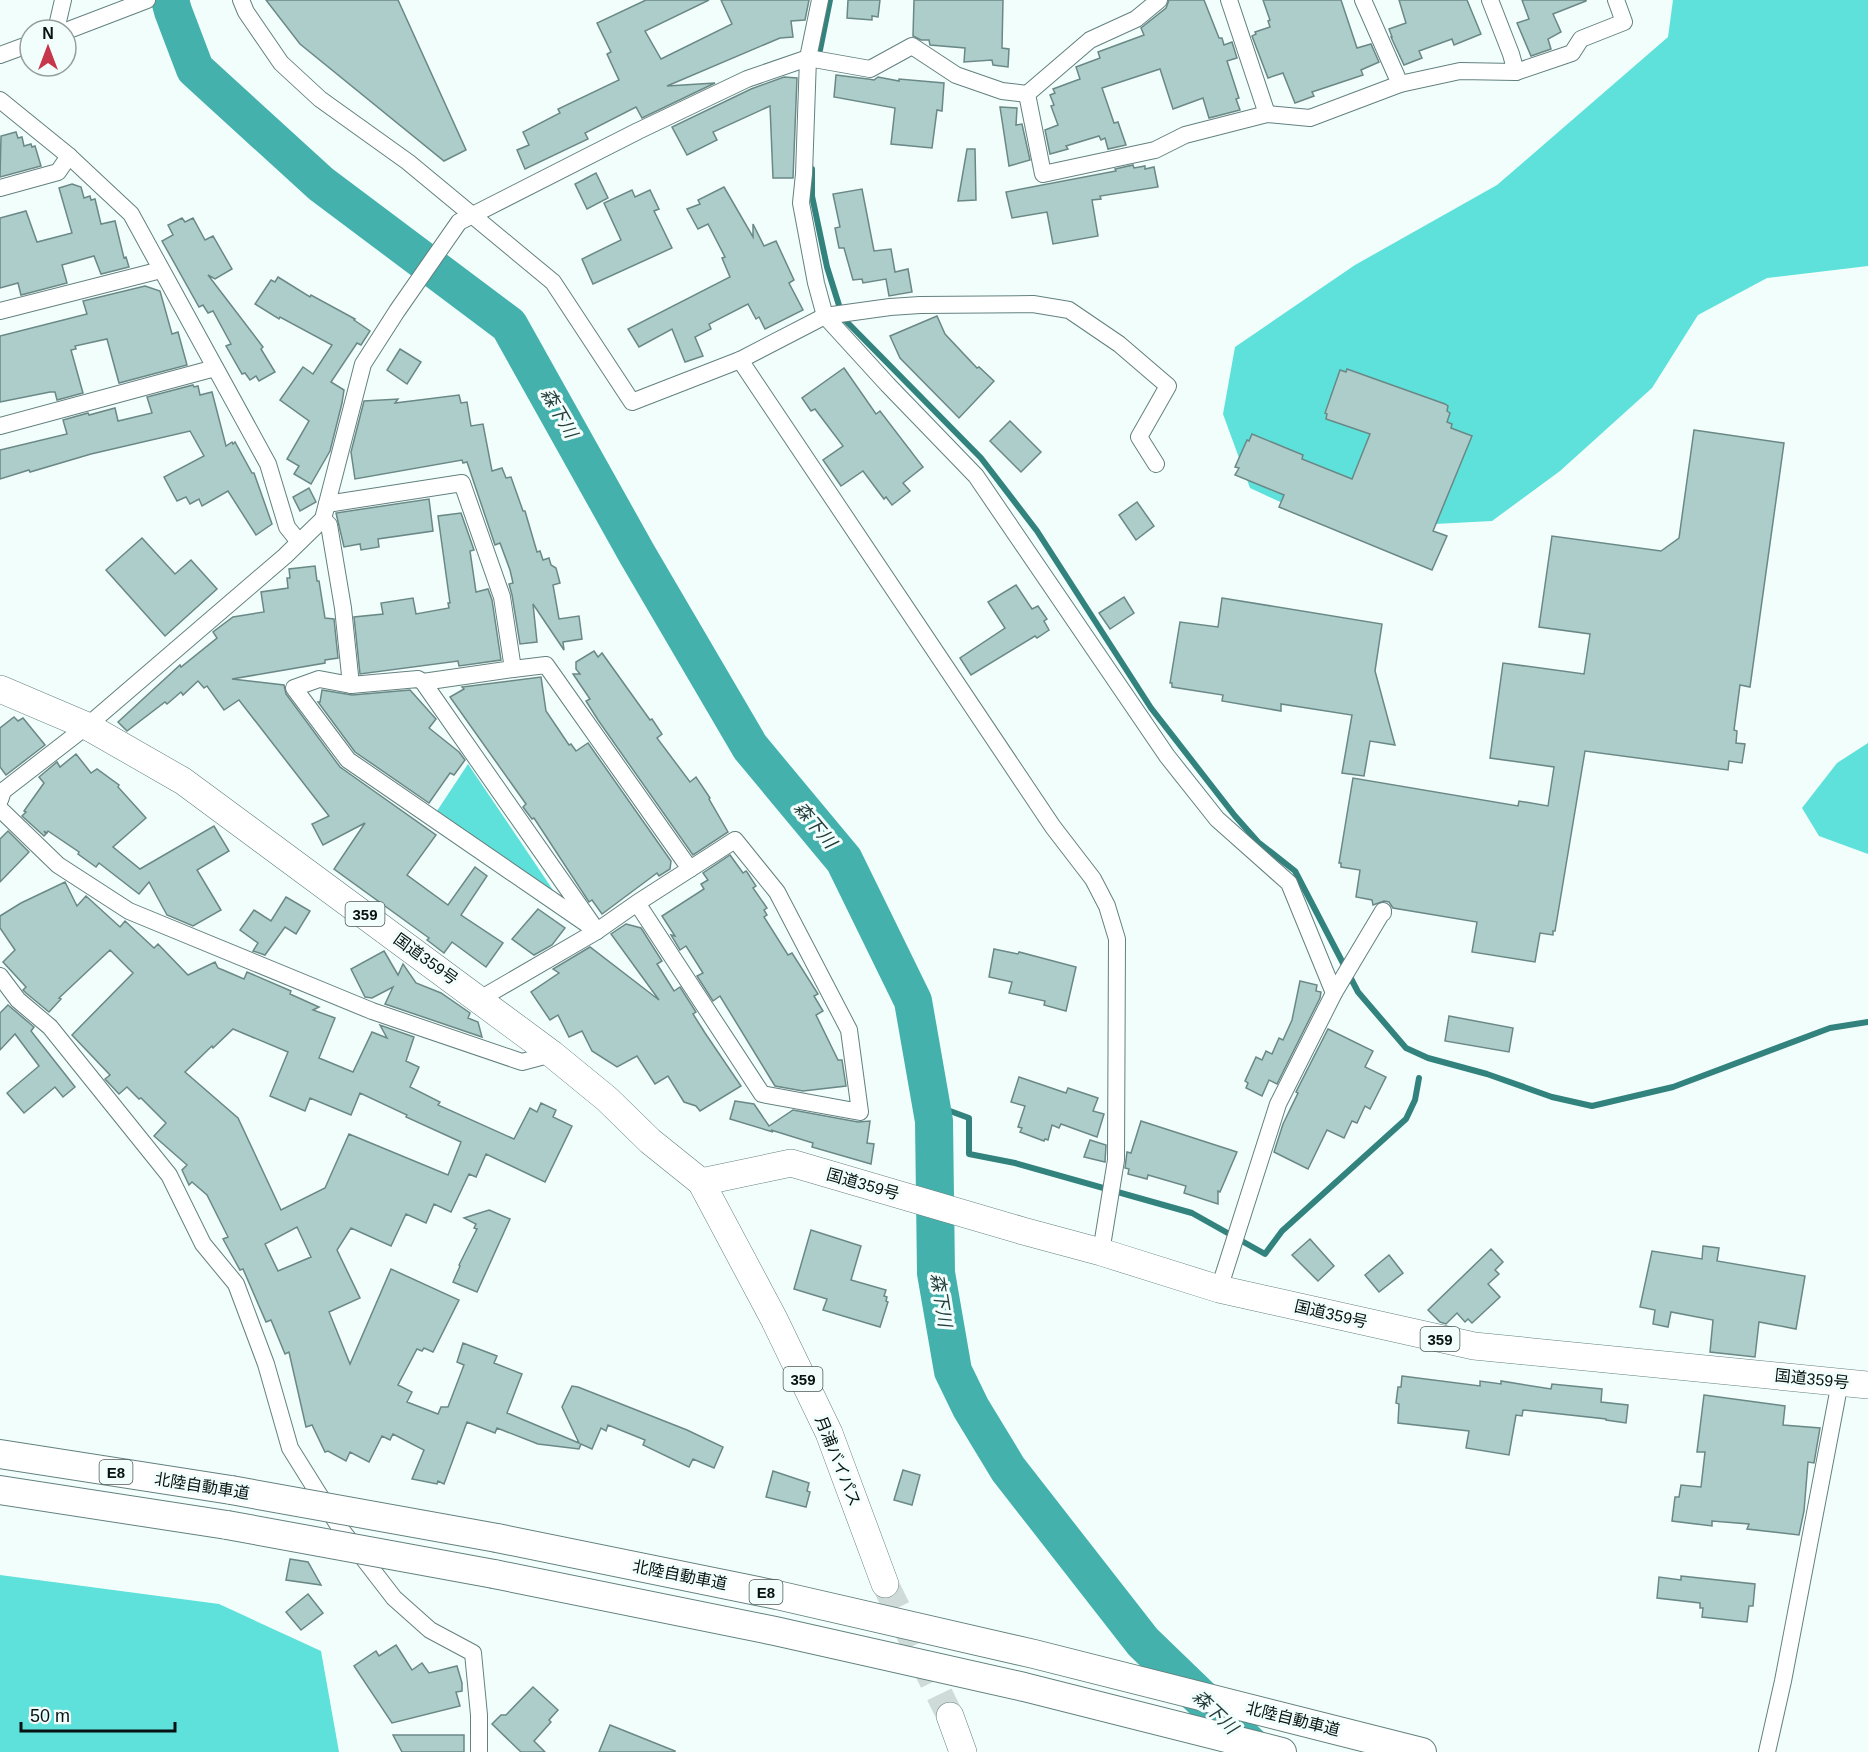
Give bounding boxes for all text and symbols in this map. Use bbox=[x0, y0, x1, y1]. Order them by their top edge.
north arrow bbox=[18, 18, 78, 78]
text: N bbox=[42, 25, 54, 42]
water label: 森下川 bbox=[537, 385, 582, 443]
water label: 森下川 bbox=[790, 798, 841, 854]
road number: 359 bbox=[346, 902, 385, 926]
street label: 国道359号 bbox=[391, 930, 461, 988]
street label: 国道359号 bbox=[825, 1166, 901, 1202]
water label: 森下川 bbox=[927, 1272, 955, 1330]
street label: 国道359号 bbox=[1293, 1297, 1369, 1331]
road number: 359 bbox=[1420, 1327, 1460, 1351]
road number: 359 bbox=[784, 1367, 822, 1391]
street label: 国道359号 bbox=[1774, 1367, 1850, 1391]
street label: 月浦バイパス bbox=[812, 1413, 864, 1509]
road number: E8 bbox=[100, 1460, 132, 1484]
street label: 北陸自動車道 bbox=[153, 1470, 251, 1502]
street label: 北陸自動車道 bbox=[631, 1557, 729, 1593]
road number: E8 bbox=[750, 1580, 783, 1604]
water label: 森下川 bbox=[1189, 1686, 1243, 1739]
scale bar bbox=[21, 1695, 176, 1733]
street label: 北陸自動車道 bbox=[1244, 1699, 1342, 1739]
text: 50 m bbox=[30, 1706, 70, 1726]

